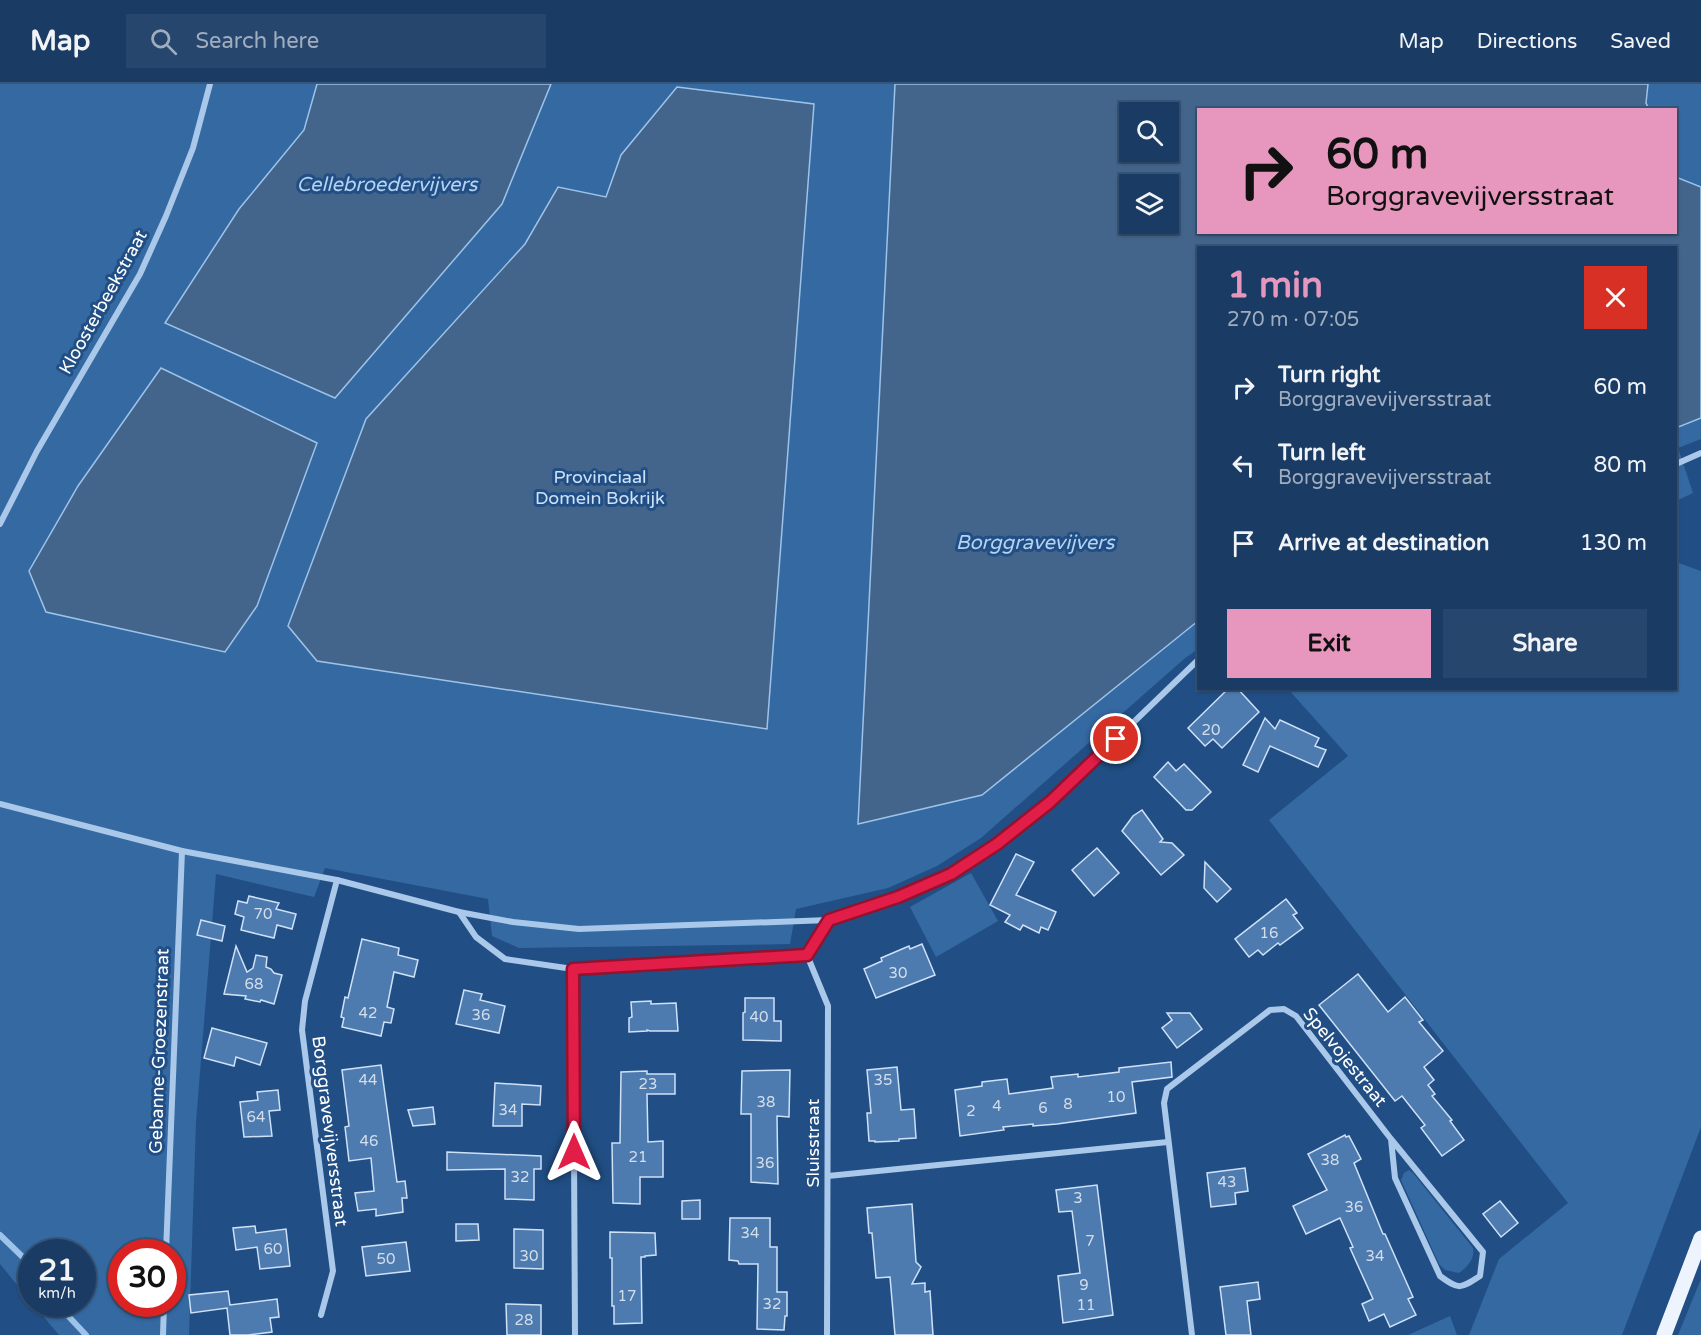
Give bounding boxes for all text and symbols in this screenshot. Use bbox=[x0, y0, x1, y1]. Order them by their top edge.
search box bbox=[126, 14, 546, 68]
text: Map bbox=[30, 24, 90, 58]
icon: search bbox=[147, 25, 180, 58]
text: Search here bbox=[195, 28, 319, 54]
text: Map bbox=[1398, 29, 1444, 54]
text: Directions bbox=[1477, 29, 1577, 54]
text: Saved bbox=[1610, 29, 1671, 54]
map controls bbox=[1119, 102, 1179, 234]
button: search bbox=[1119, 102, 1179, 162]
text: 60 m bbox=[1326, 129, 1428, 180]
icon: right bbox=[1227, 132, 1305, 210]
water label: Cellebroedervijvers bbox=[297, 173, 479, 197]
button: layers bbox=[1119, 174, 1179, 234]
text: Borggravevijversstraat bbox=[1326, 180, 1614, 213]
street label: Kloosterbeekstraat bbox=[54, 226, 152, 378]
text: 1 min bbox=[1227, 264, 1323, 307]
button: close bbox=[1584, 266, 1647, 329]
text: 270 m · 07:05 bbox=[1227, 308, 1359, 332]
text: Turn right bbox=[1278, 362, 1380, 388]
icon: right bbox=[1227, 371, 1260, 404]
text: 60 m bbox=[1593, 374, 1647, 400]
text: Borggravevijversstraat bbox=[1278, 388, 1491, 412]
text: Turn left bbox=[1278, 440, 1366, 466]
icon: left bbox=[1227, 449, 1260, 482]
text: 80 m bbox=[1593, 452, 1647, 478]
park label: Provinciaal Domein Bokrijk bbox=[535, 466, 665, 509]
text: Borggravevijversstraat bbox=[1278, 466, 1491, 490]
icon: arrive bbox=[1227, 527, 1260, 560]
text: Arrive at destination bbox=[1278, 530, 1489, 556]
text: 130 m bbox=[1580, 530, 1647, 556]
water label: Borggravevijvers bbox=[956, 531, 1116, 555]
button: Exit bbox=[1227, 609, 1431, 678]
button: Share bbox=[1443, 609, 1647, 678]
pin bbox=[1090, 713, 1141, 764]
house number: 20 bbox=[1202, 721, 1220, 739]
icon: arrive bbox=[1099, 722, 1132, 755]
house number: 70 bbox=[254, 905, 272, 923]
house number: 16 bbox=[1260, 924, 1278, 942]
street label: Gebanne-Groezenstraat bbox=[144, 948, 174, 1154]
house number: 30 bbox=[889, 964, 907, 982]
house number: 68 bbox=[245, 975, 263, 993]
street label: Spelvojestraat bbox=[1298, 1003, 1392, 1111]
house number: 42 bbox=[359, 1004, 377, 1022]
house number: 36 bbox=[472, 1006, 490, 1024]
house number: 40 bbox=[750, 1008, 768, 1026]
street label: Borggravevijversstraat bbox=[307, 1034, 353, 1228]
house number: 44 bbox=[359, 1071, 377, 1089]
house number: 35 bbox=[874, 1071, 892, 1089]
house number: 23 bbox=[639, 1075, 657, 1093]
house number: 10 bbox=[1107, 1088, 1125, 1106]
house number: 38 bbox=[757, 1093, 775, 1111]
house number: 8 bbox=[1063, 1095, 1073, 1113]
house number: 4 bbox=[992, 1097, 1002, 1115]
street label: Sluisstraat bbox=[802, 1099, 824, 1187]
house number: 6 bbox=[1038, 1099, 1048, 1117]
house number: 34 bbox=[499, 1101, 517, 1119]
house number: 2 bbox=[966, 1102, 976, 1120]
house number: 64 bbox=[247, 1108, 265, 1126]
position arrow bbox=[542, 1120, 606, 1184]
house number: 46 bbox=[360, 1132, 378, 1150]
house number: 21 bbox=[629, 1148, 647, 1166]
house number: 38 bbox=[1321, 1151, 1339, 1169]
house number: 36 bbox=[756, 1154, 774, 1172]
house number: 32 bbox=[511, 1168, 529, 1186]
house number: 43 bbox=[1218, 1173, 1236, 1191]
house number: 3 bbox=[1073, 1189, 1083, 1207]
house number: 36 bbox=[1345, 1198, 1363, 1216]
house number: 34 bbox=[741, 1224, 759, 1242]
house number: 7 bbox=[1085, 1232, 1095, 1250]
speed limit sign: 30 bbox=[108, 1239, 186, 1317]
house number: 60 bbox=[264, 1240, 282, 1258]
house number: 30 bbox=[520, 1247, 538, 1265]
house number: 34 bbox=[1366, 1247, 1384, 1265]
house number: 50 bbox=[377, 1250, 395, 1268]
text: 21 bbox=[38, 1252, 76, 1289]
house number: 9 bbox=[1079, 1276, 1089, 1294]
text: km/h bbox=[38, 1284, 76, 1302]
house number: 17 bbox=[618, 1287, 636, 1305]
house number: 32 bbox=[763, 1295, 781, 1313]
house number: 11 bbox=[1077, 1296, 1095, 1314]
house number: 28 bbox=[515, 1311, 533, 1329]

